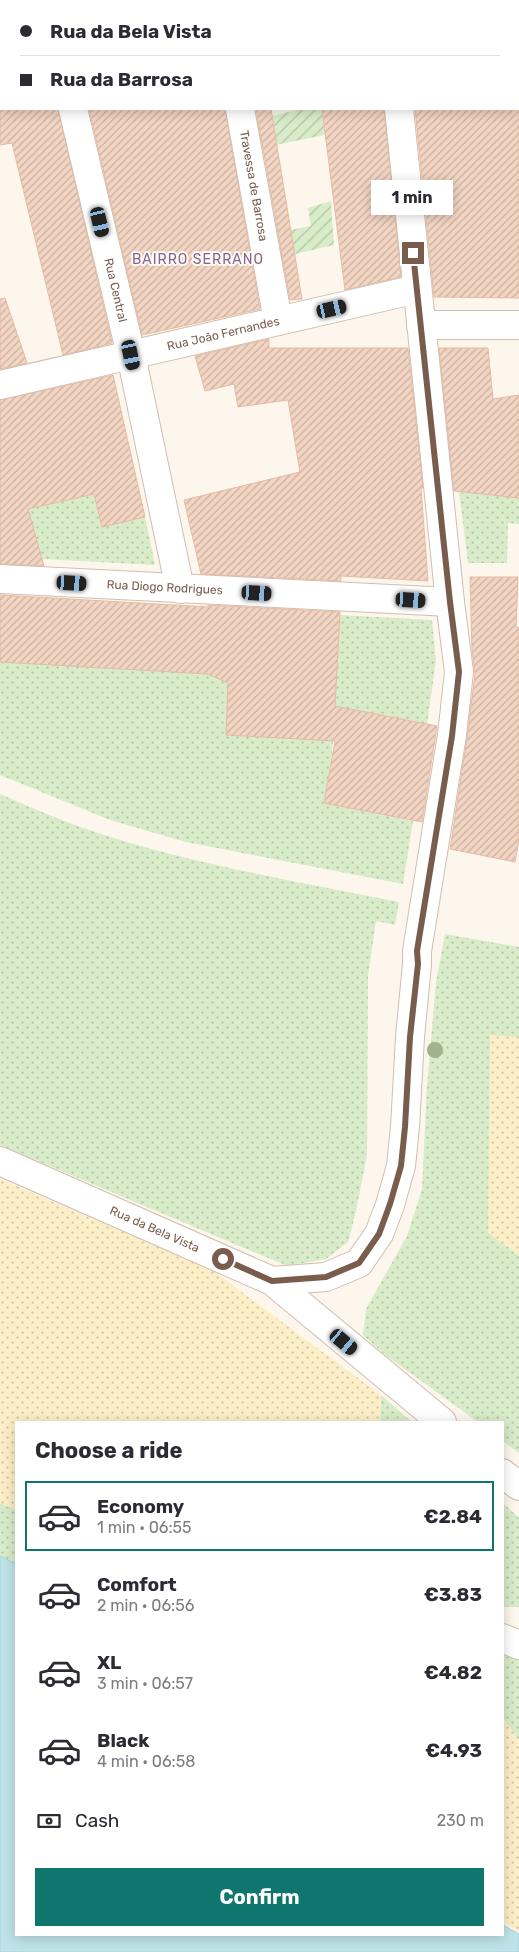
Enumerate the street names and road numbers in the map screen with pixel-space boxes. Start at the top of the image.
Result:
street label: Travessa de Barrosa [237,129,271,242]
street label: Rua Central [101,257,130,324]
street label: Rua João Fernandes [166,314,281,353]
street label: Rua Diogo Rodrigues [106,577,223,597]
street label: Rua da Bela Vista [108,1203,202,1255]

